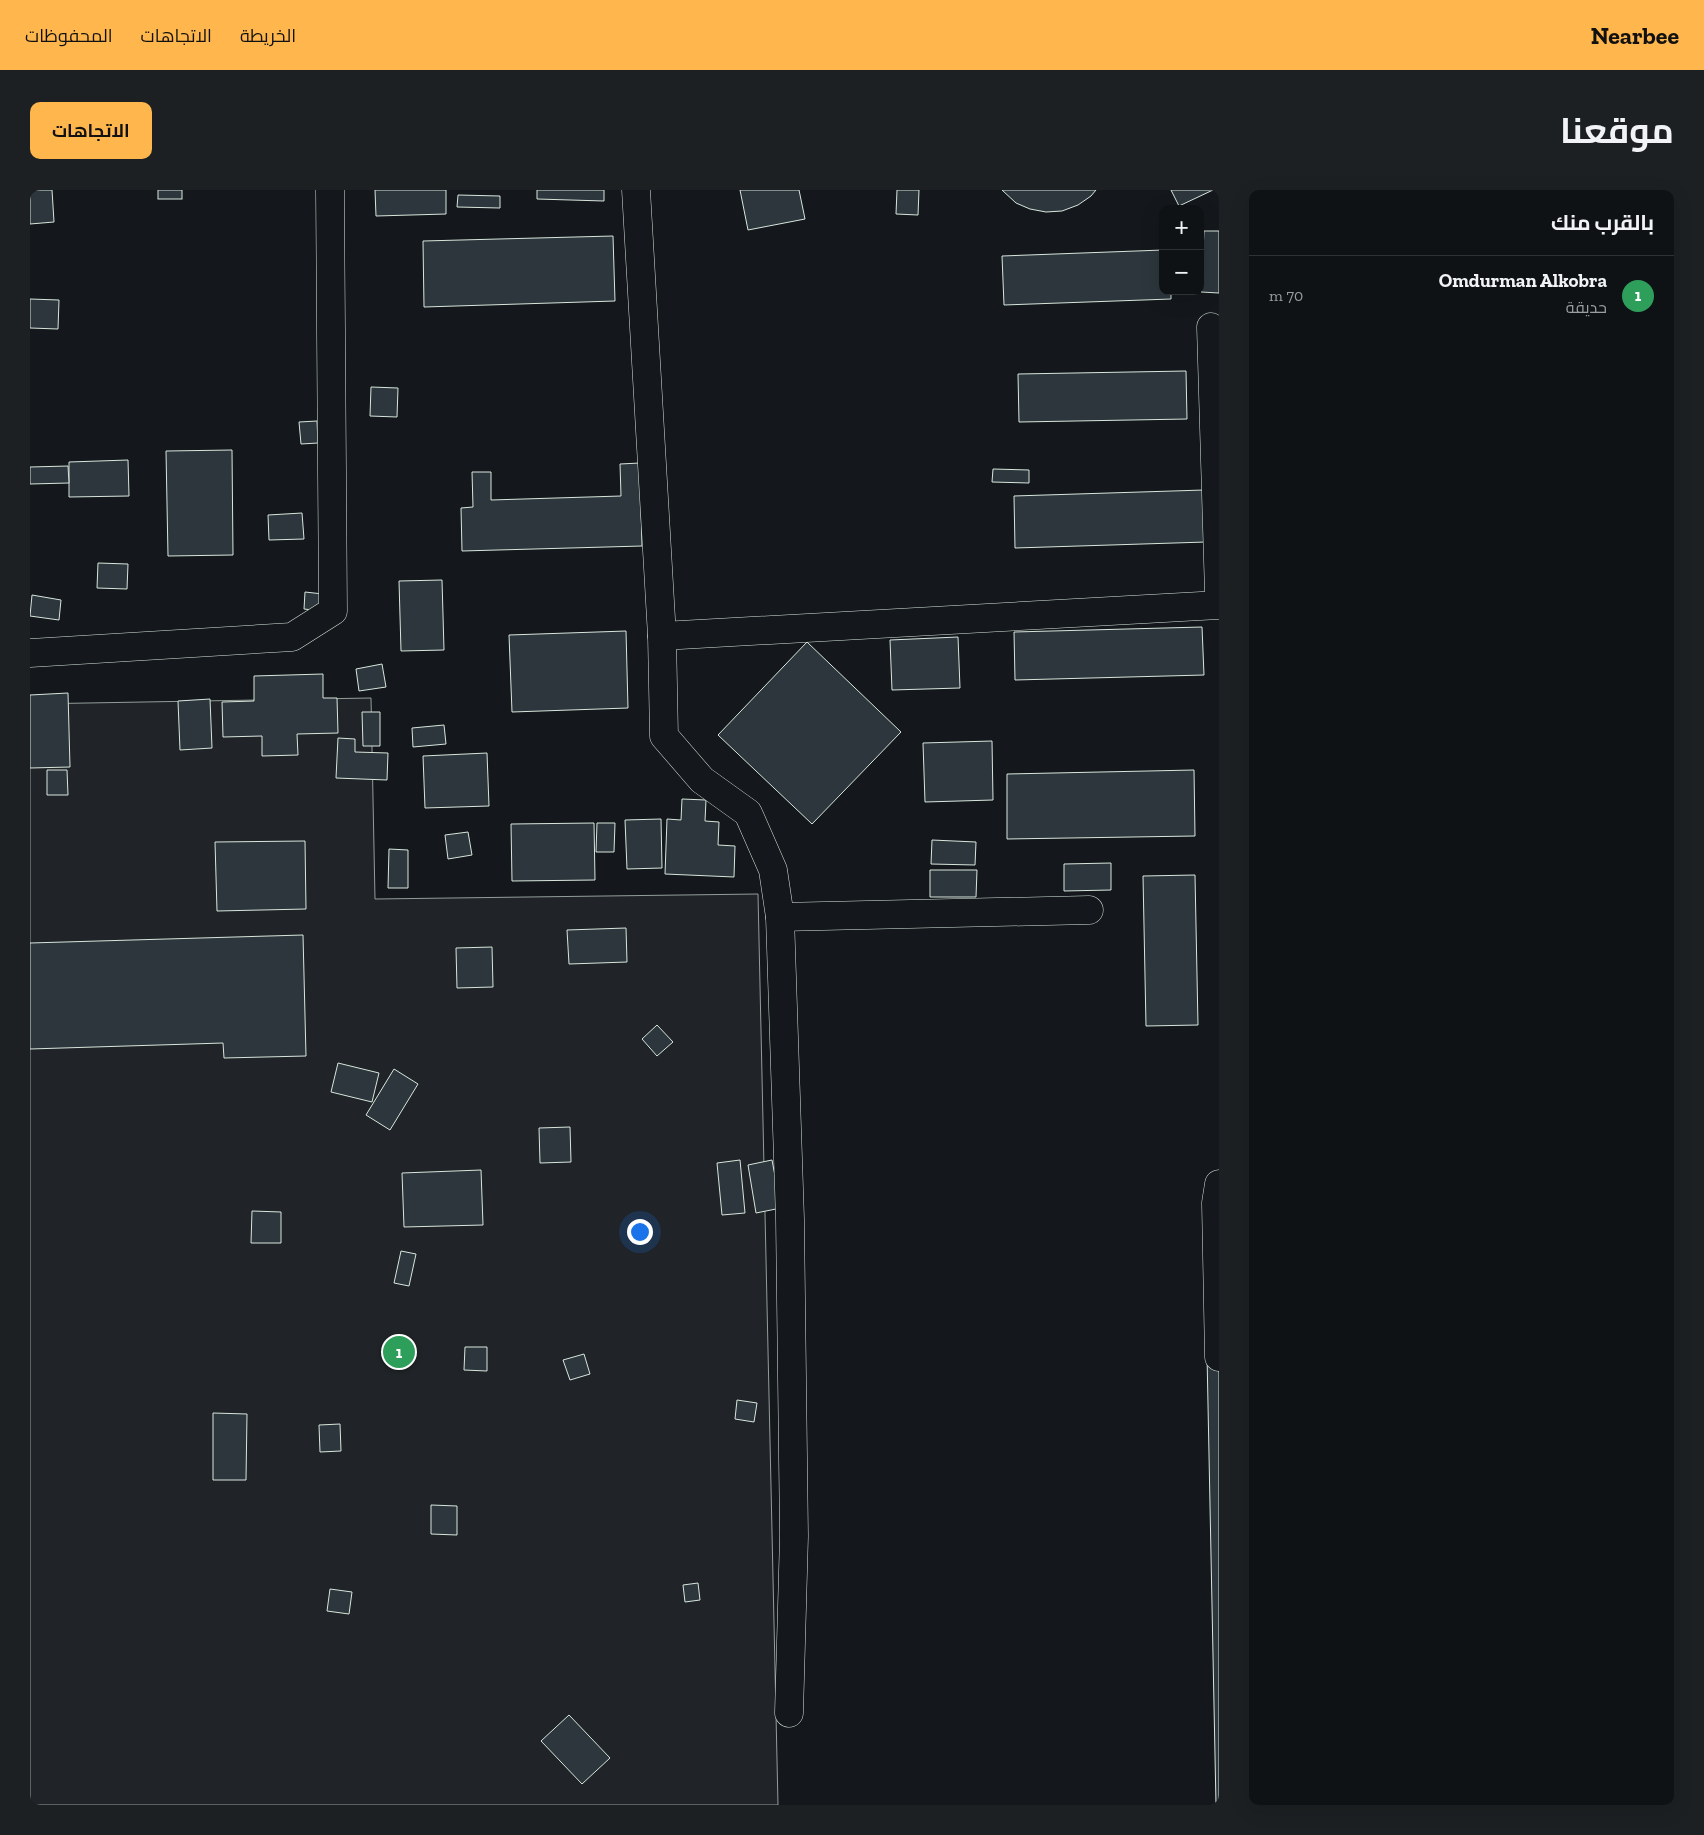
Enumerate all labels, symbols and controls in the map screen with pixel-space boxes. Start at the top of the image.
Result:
text: Nearbee [1591,21,1679,50]
text: المحفوظات [25,25,113,47]
text: الاتجاهات [141,25,212,47]
text: الخريطة [240,25,296,47]
button: الاتجاهات [30,102,152,159]
text: موقعنا [1560,110,1674,152]
map controls [1159,205,1204,295]
button: + [1159,205,1204,250]
text: بالقرب منك [1551,210,1654,235]
button: − [1159,250,1204,295]
text: Omdurman Alkobra [1439,269,1607,292]
text: 70 m [1269,286,1303,305]
text: 1 [1635,286,1641,305]
text: حديقة [1566,298,1607,317]
your location [627,1219,653,1245]
pin: 1 [383,1333,415,1371]

